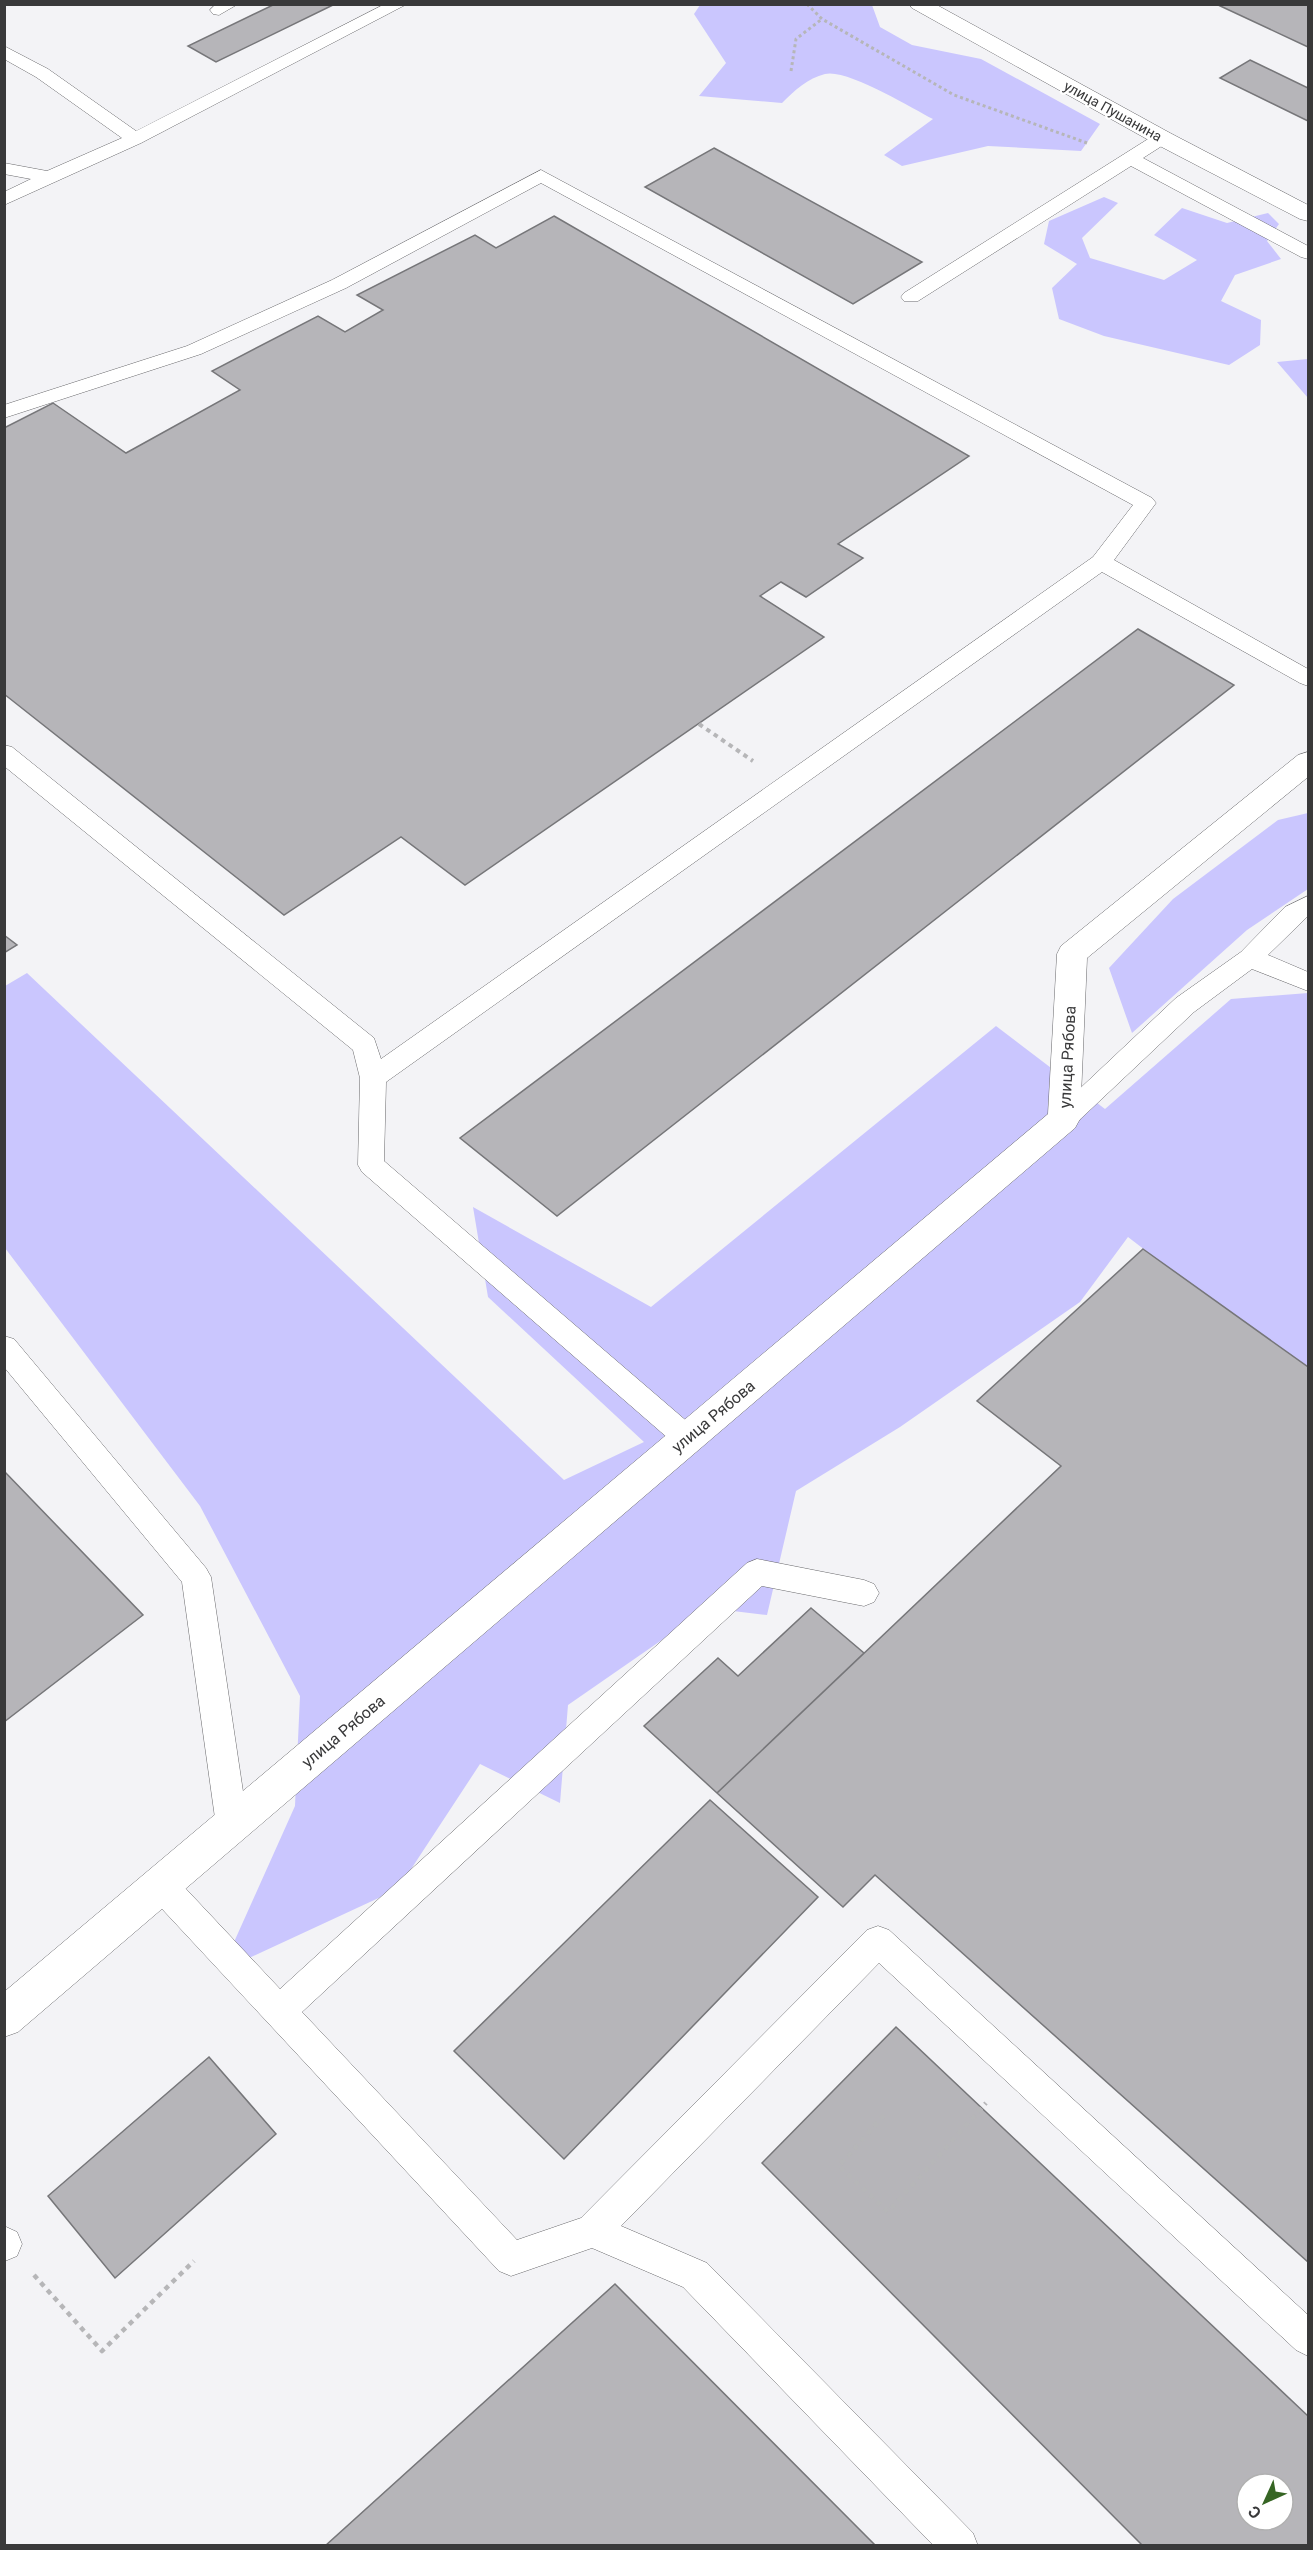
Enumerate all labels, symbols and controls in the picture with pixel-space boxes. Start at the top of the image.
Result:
street label: улица Пушанина [1061,78,1165,144]
street label: улица Рябова [1055,1005,1080,1109]
street label: улица Рябова [668,1376,759,1457]
street label: улица Рябова [298,1691,389,1772]
north arrow [1235,2472,1295,2532]
text: С [1244,2502,1265,2523]

